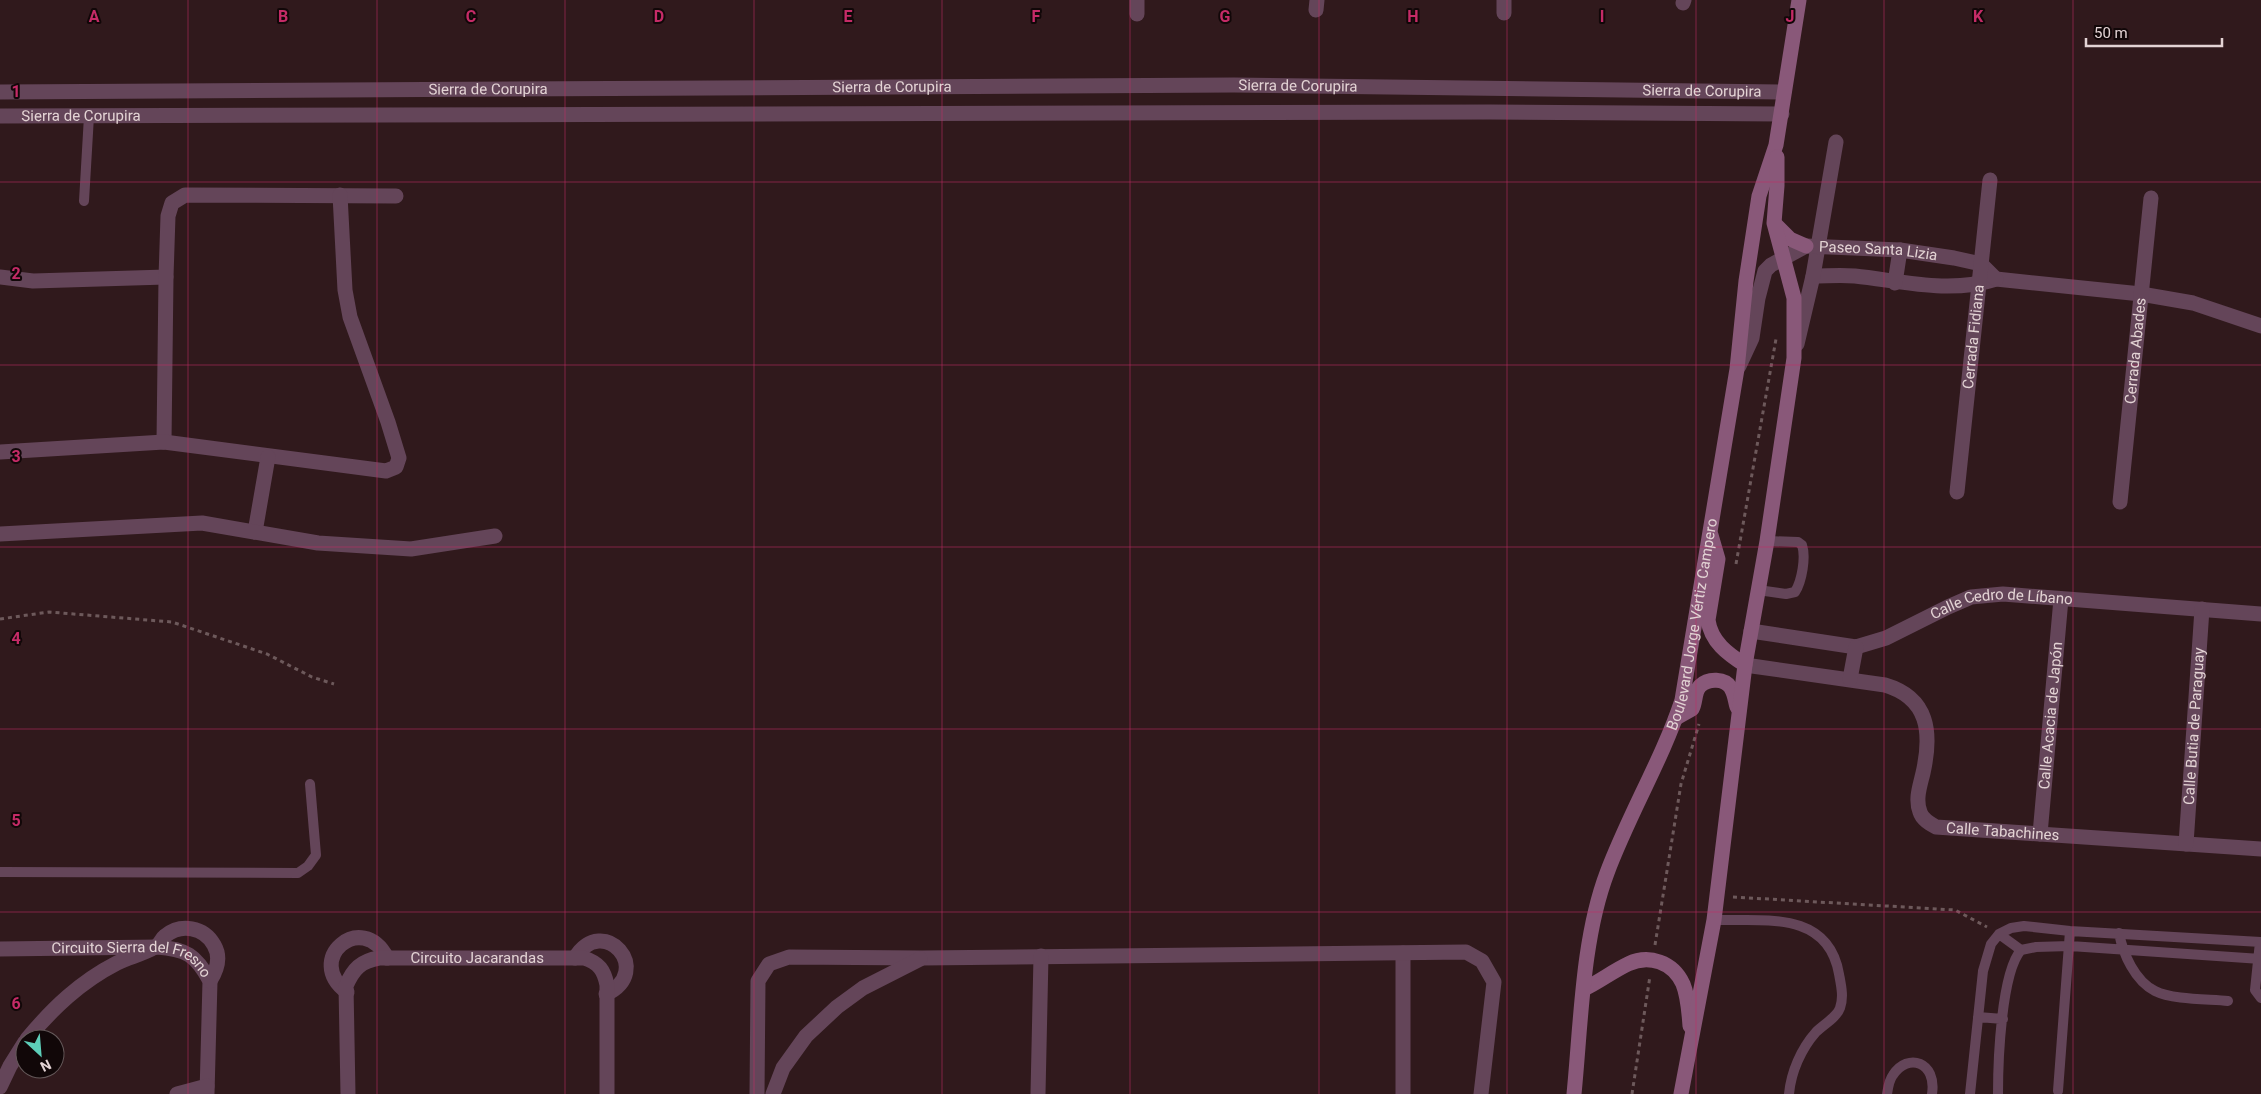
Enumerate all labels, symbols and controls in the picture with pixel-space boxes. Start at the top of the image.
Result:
text: A [89,7,100,26]
text: B [278,7,288,26]
text: C [466,7,476,26]
text: D [654,7,664,26]
text: E [844,7,853,26]
text: F [1032,7,1041,26]
text: G [1220,7,1231,26]
text: H [1407,7,1419,26]
text: I [1600,7,1604,26]
text: J [1786,7,1794,26]
text: K [1973,7,1984,26]
scale bar [2086,15,2222,47]
text: 50 m [2094,24,2128,42]
street label: Sierra de Corupira [1238,76,1358,96]
street label: Sierra de Corupira [832,78,952,96]
street label: Sierra de Corupira [428,80,548,99]
street label: Sierra de Corupira [1642,81,1762,101]
text: 1 [11,82,21,101]
street label: Sierra de Corupira [21,107,141,125]
street label: Paseo Santa Lizia [1819,238,1939,264]
text: 2 [11,264,21,283]
street label: Cerrada Fidiana [1959,284,1988,390]
street label: Cerrada Abades [2121,297,2150,405]
text: 3 [11,447,21,466]
street label: Boulevard Jorge Vértiz Campero [1663,517,1721,733]
street label: Calle Cedro de Líbano [1927,585,2073,623]
text: 4 [11,629,21,648]
street label: Calle Acacia de Japón [2035,641,2066,790]
street label: Calle Butia de Paraguay [2180,647,2208,806]
text: 5 [11,811,21,830]
street label: Calle Tabachines [1946,819,2060,844]
street label: Circuito Sierra del Fresno [51,938,215,981]
street label: Circuito Jacarandas [411,949,544,967]
text: 6 [11,994,21,1013]
north arrow [15,1029,65,1079]
text: N [38,1056,54,1075]

